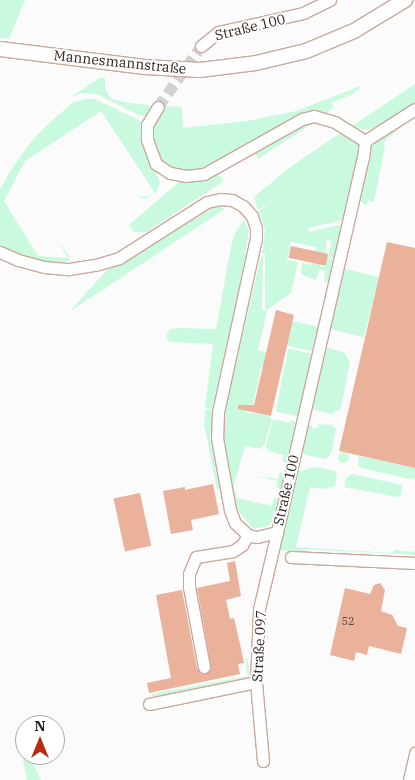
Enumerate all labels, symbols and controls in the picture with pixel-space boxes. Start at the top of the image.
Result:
street label: Straße 100 [213,10,287,44]
street label: Mannesmannstraße [53,47,187,77]
street label: Straße 100 [270,453,302,527]
street label: Straße 097 [249,610,269,682]
house number: 52 [341,614,355,628]
north arrow [15,715,65,765]
text: N [34,717,46,735]

